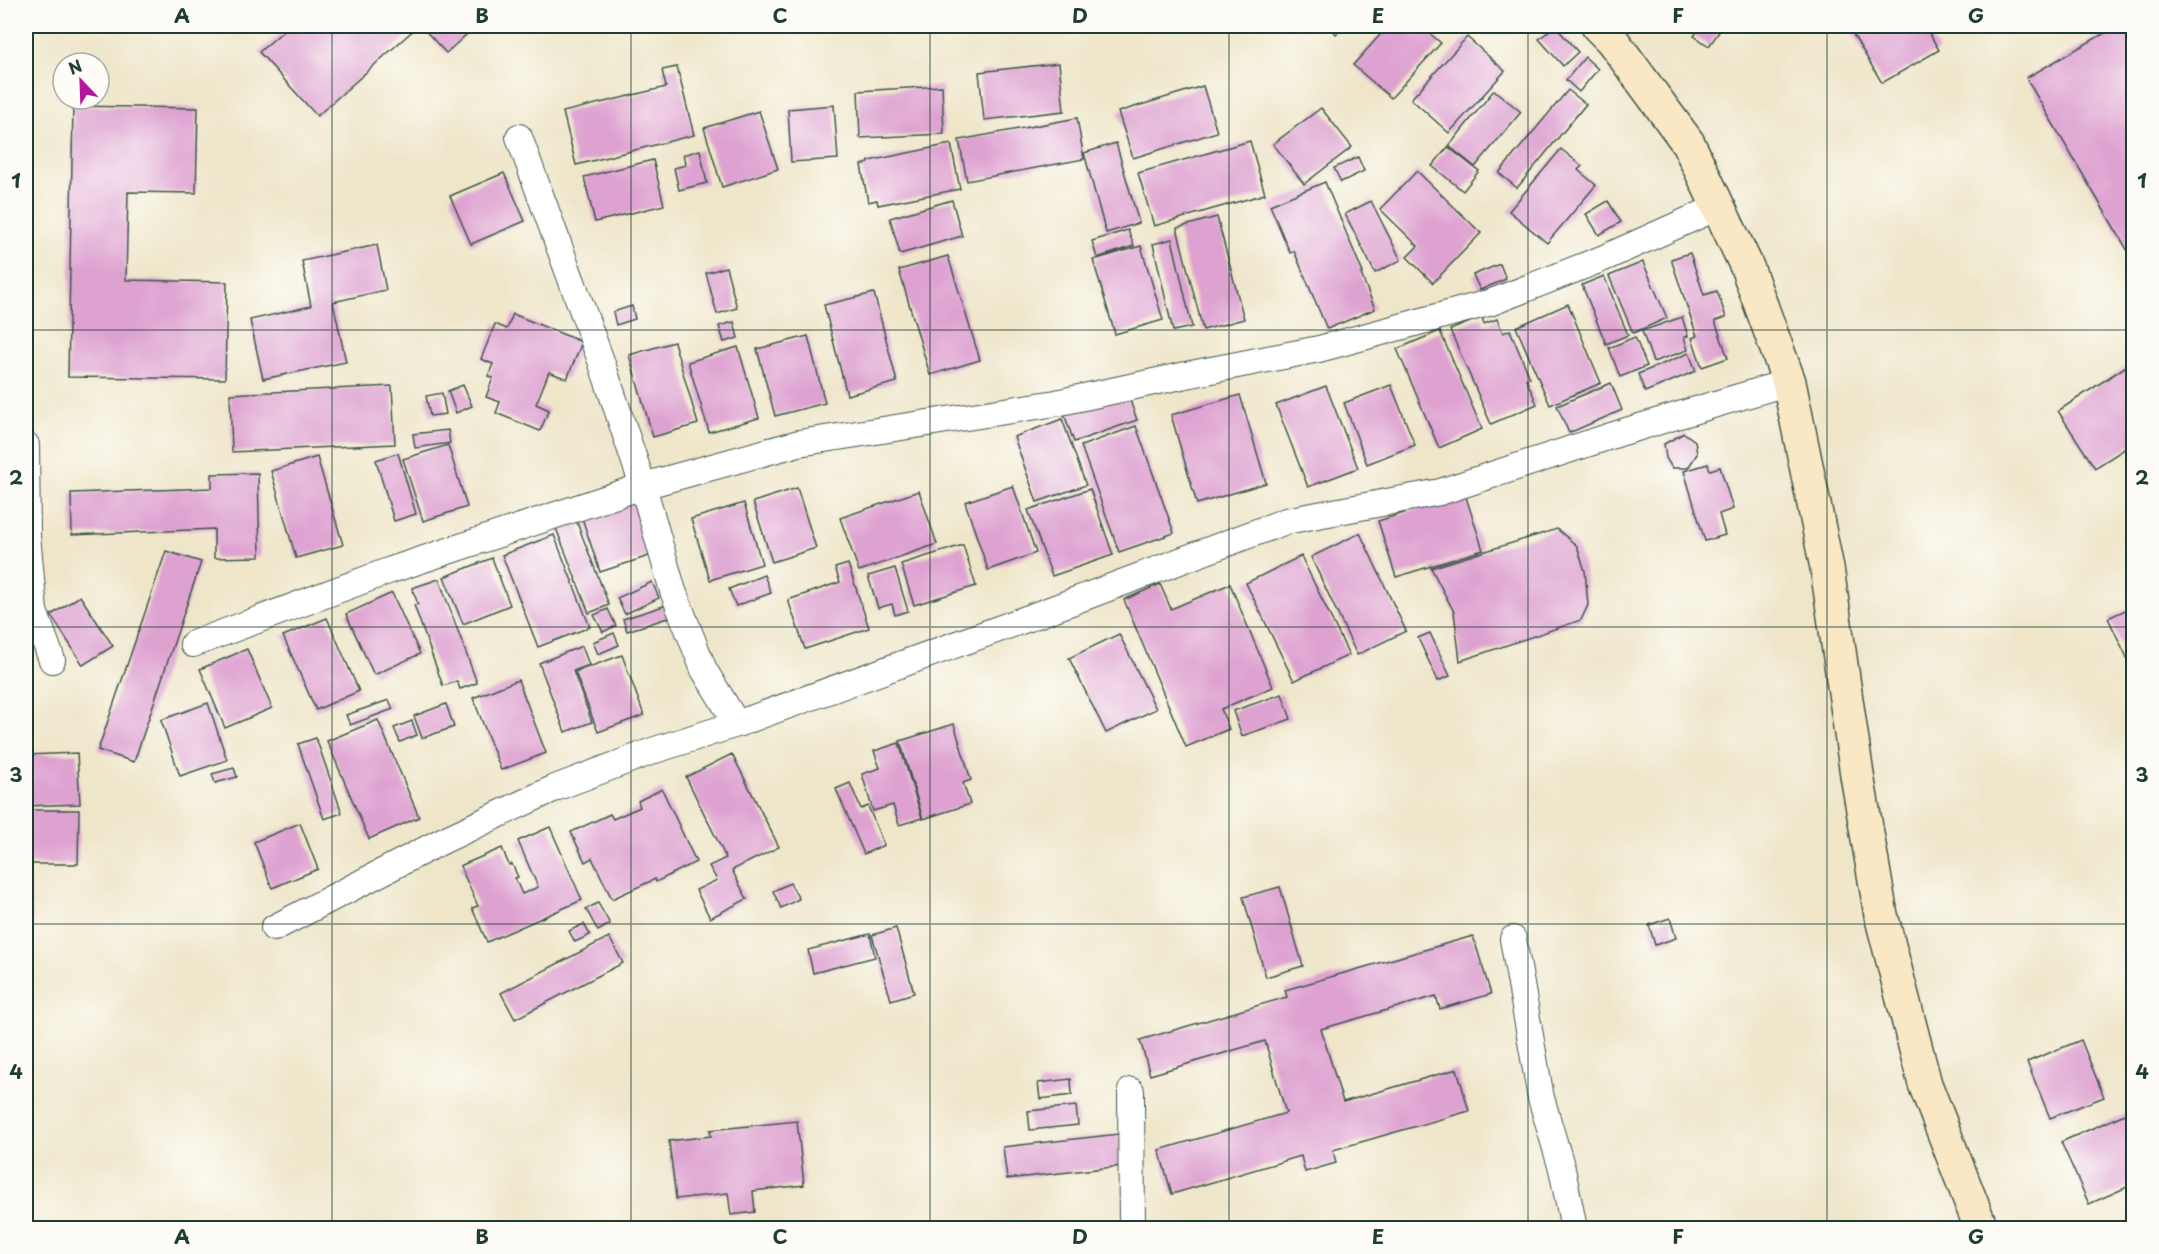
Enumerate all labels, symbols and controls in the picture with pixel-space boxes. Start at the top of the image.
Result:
text: A [174,0,190,30]
text: B [475,0,489,30]
text: C [772,0,788,30]
text: D [1072,0,1088,30]
text: E [1372,0,1384,30]
text: F [1672,0,1684,30]
text: G [1968,0,1984,30]
north arrow [51,51,111,111]
text: N [64,53,85,80]
text: 1 [11,165,21,195]
text: 1 [2137,165,2147,195]
text: 2 [9,462,23,492]
text: 2 [2135,462,2149,492]
text: 3 [9,759,23,789]
text: 3 [2135,759,2149,789]
text: 4 [9,1056,23,1086]
text: 4 [2135,1056,2149,1086]
text: A [174,1221,190,1251]
text: B [475,1221,489,1251]
text: C [772,1221,788,1251]
text: D [1072,1221,1088,1251]
text: E [1372,1221,1384,1251]
text: F [1672,1221,1684,1251]
text: G [1968,1221,1984,1251]

